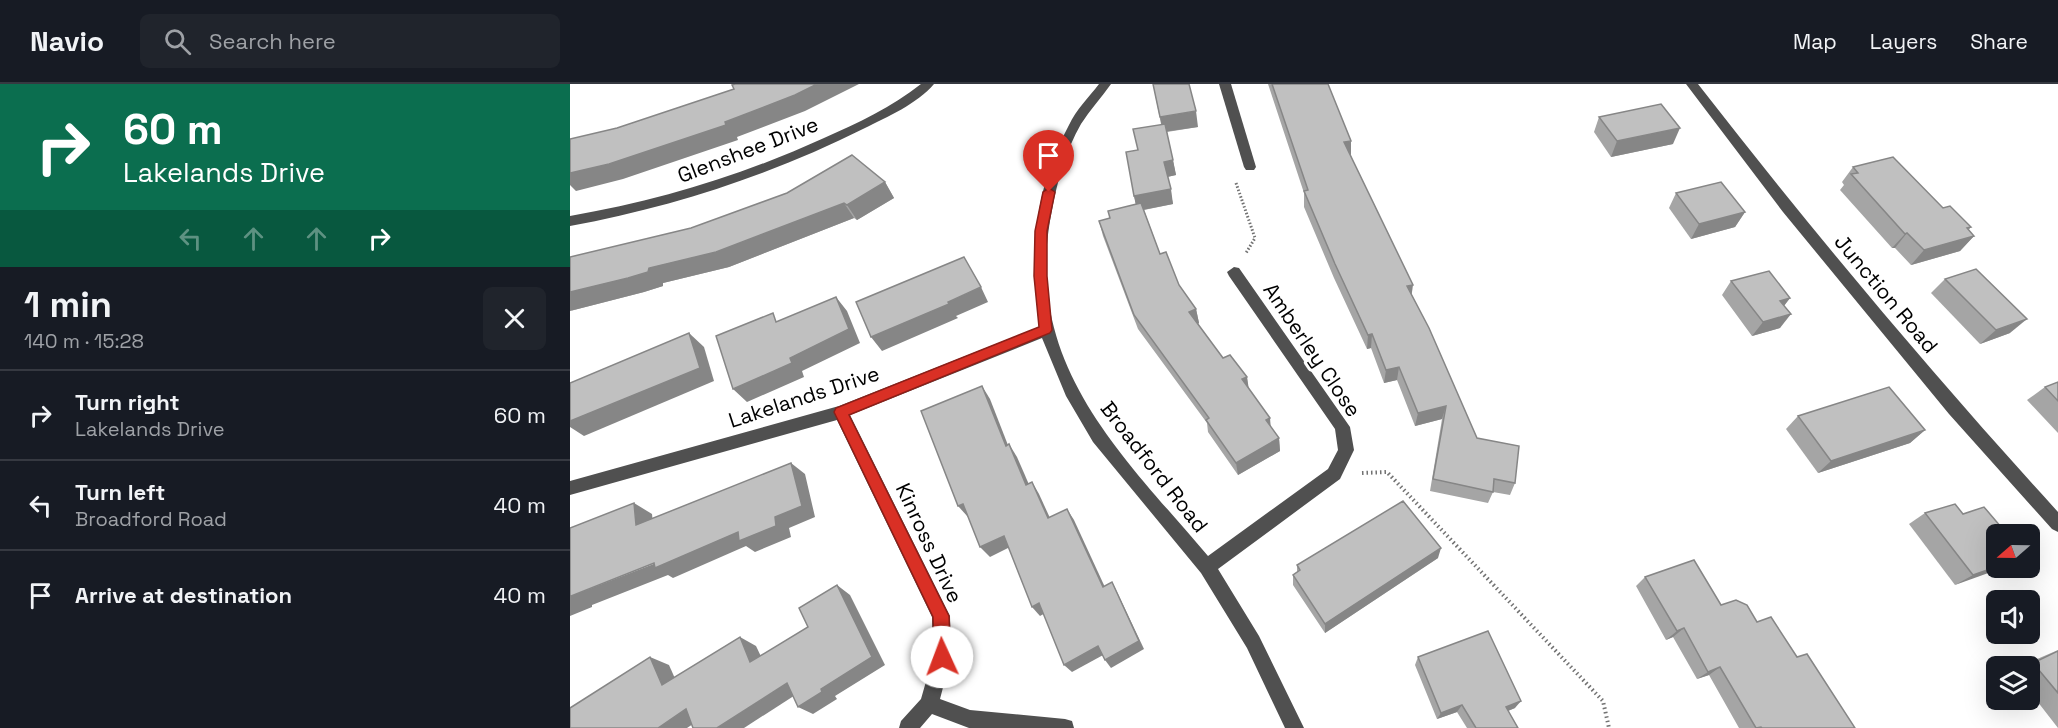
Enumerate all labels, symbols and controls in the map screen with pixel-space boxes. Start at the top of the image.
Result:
search box [140,14,560,68]
text: Navio [30,23,104,59]
icon: search [161,25,194,58]
text: Search here [209,27,336,55]
text: Map [1793,28,1837,55]
text: Layers [1870,28,1937,55]
text: Share [1970,28,2028,55]
text: 60 m [123,103,223,156]
icon: right [24,108,102,186]
street label: Glenshee Drive [674,110,822,189]
pin [1023,130,1074,192]
icon: arrive [1032,139,1065,172]
text: Lakelands Drive [123,155,325,190]
icon: left [174,222,207,255]
icon: ahead [237,222,270,255]
icon: ahead [300,222,333,255]
icon: right [363,222,396,255]
street label: Junction Road [1829,229,1944,359]
street label: Amberley Close [1258,277,1367,422]
text: 1 min [24,282,112,328]
button: close [483,287,546,350]
text: 140 m · 15:28 [24,328,144,354]
street label: Lakelands Drive [725,359,883,434]
text: Turn right [75,388,180,416]
street label: Broadford Road [1095,396,1214,538]
icon: right [24,399,57,432]
text: 60 m [494,401,546,429]
text: Lakelands Drive [75,416,225,442]
text: Turn left [75,478,165,506]
street label: Kinross Drive [890,479,969,607]
icon: left [24,489,57,522]
text: 40 m [494,491,546,519]
text: Broadford Road [75,506,227,532]
north arrow [1986,524,2040,578]
map controls [1986,524,2040,710]
icon: arrive [24,579,57,612]
text: Arrive at destination [75,581,292,609]
text: 40 m [494,581,546,609]
button: sound [1986,590,2040,644]
position arrow [910,625,974,689]
button: layers [1986,656,2040,710]

